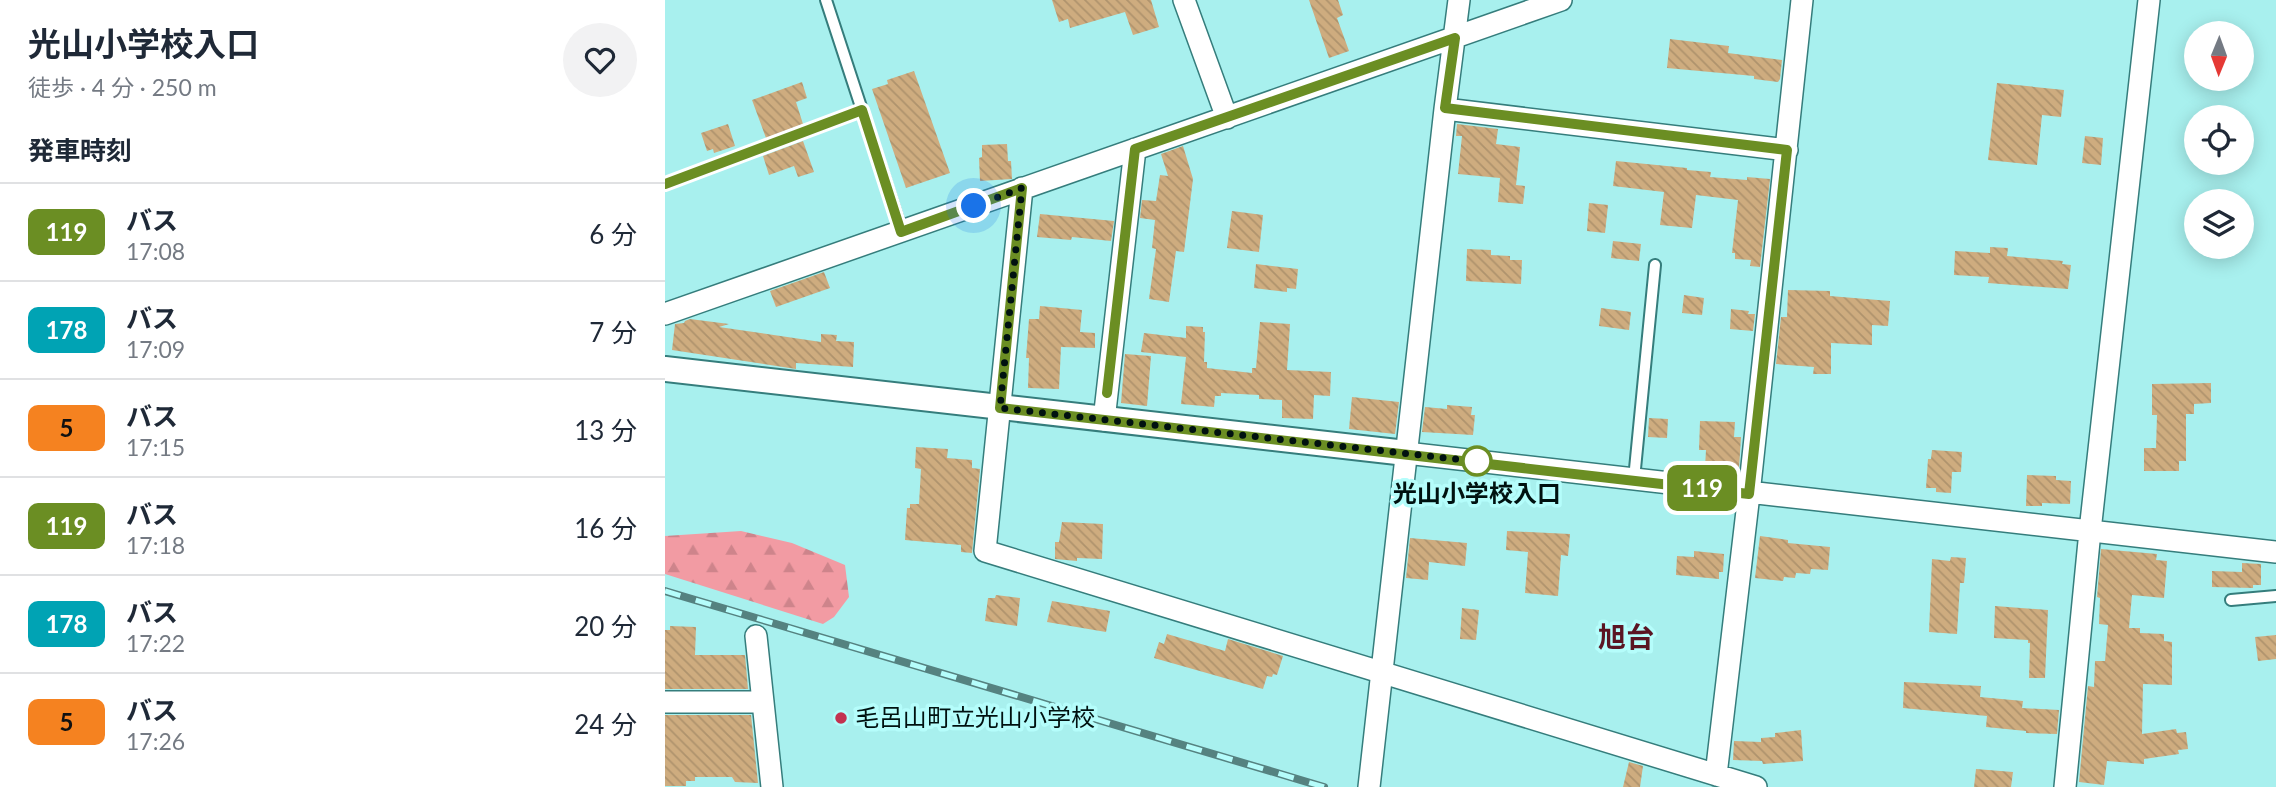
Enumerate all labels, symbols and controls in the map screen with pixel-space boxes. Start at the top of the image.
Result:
north arrow [2184,21,2254,91]
map controls [2184,21,2254,259]
text: 光山小学校入口 [28,23,259,63]
button: heart [563,23,637,97]
text: 徒歩 · 4 分 · 250 m [28,73,217,101]
button: locate [2184,105,2254,175]
text: 発車時刻 [28,134,132,166]
your location [956,188,991,223]
button: layers [2184,189,2254,259]
text: バス [126,204,178,236]
text: 119 [46,217,87,246]
text: 6 分 [589,218,637,250]
text: 17:08 [126,237,185,265]
text: バス [126,302,178,334]
text: 178 [46,315,87,344]
text: 7 分 [589,316,637,348]
text: 17:09 [126,335,185,363]
text: バス [126,400,178,432]
text: 5 [60,413,73,442]
text: 13 分 [574,414,637,446]
text: 17:15 [126,433,185,461]
marker: 光山小学校入口 [1462,446,1492,476]
line badge: 119 [1662,465,1742,511]
text: 119 [1681,473,1723,502]
place label: 光山小学校入口 [1393,478,1561,507]
text: バス [126,498,178,530]
text: 119 [46,511,87,540]
text: 16 分 [574,512,637,544]
text: 17:18 [126,531,185,559]
text: バス [126,596,178,628]
text: 178 [46,609,87,638]
text: 20 分 [574,610,637,642]
district label: 旭台 [1598,619,1654,653]
text: 17:22 [126,629,185,657]
text: バス [126,694,178,726]
place label: 毛呂山町立光山小学校 [855,702,1095,731]
text: 5 [60,707,73,736]
text: 24 分 [574,708,637,740]
marker: 毛呂山町立光山小学校 [833,710,849,726]
text: 17:26 [126,727,185,755]

